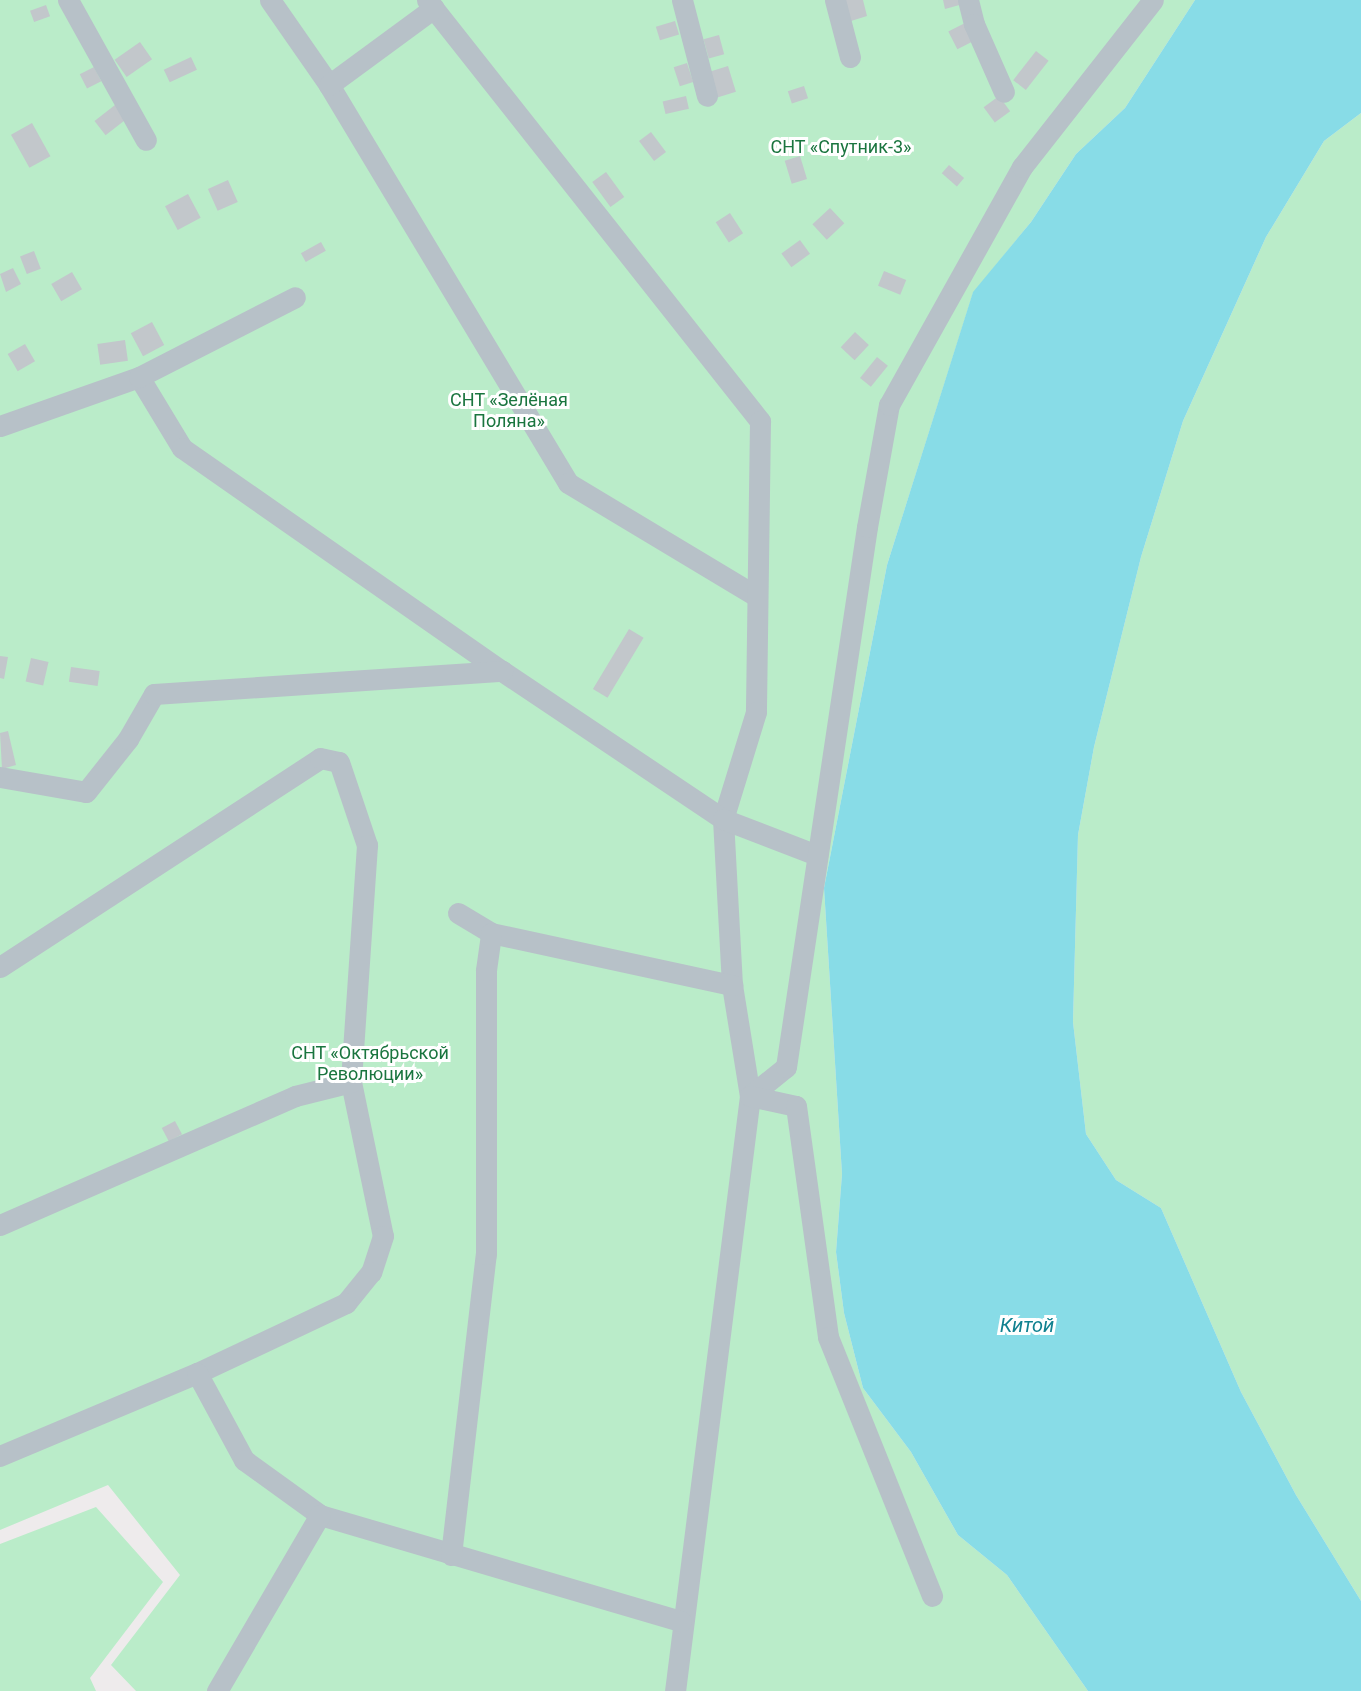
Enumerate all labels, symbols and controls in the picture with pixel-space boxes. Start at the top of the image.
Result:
park label: СНТ «Спутник-3» [770,136,912,158]
park label: СНТ «Зелёная Поляна» [450,390,568,432]
park label: СНТ «Октябрьской Революции» [291,1043,449,1086]
water label: Китой [1000,1313,1054,1337]

